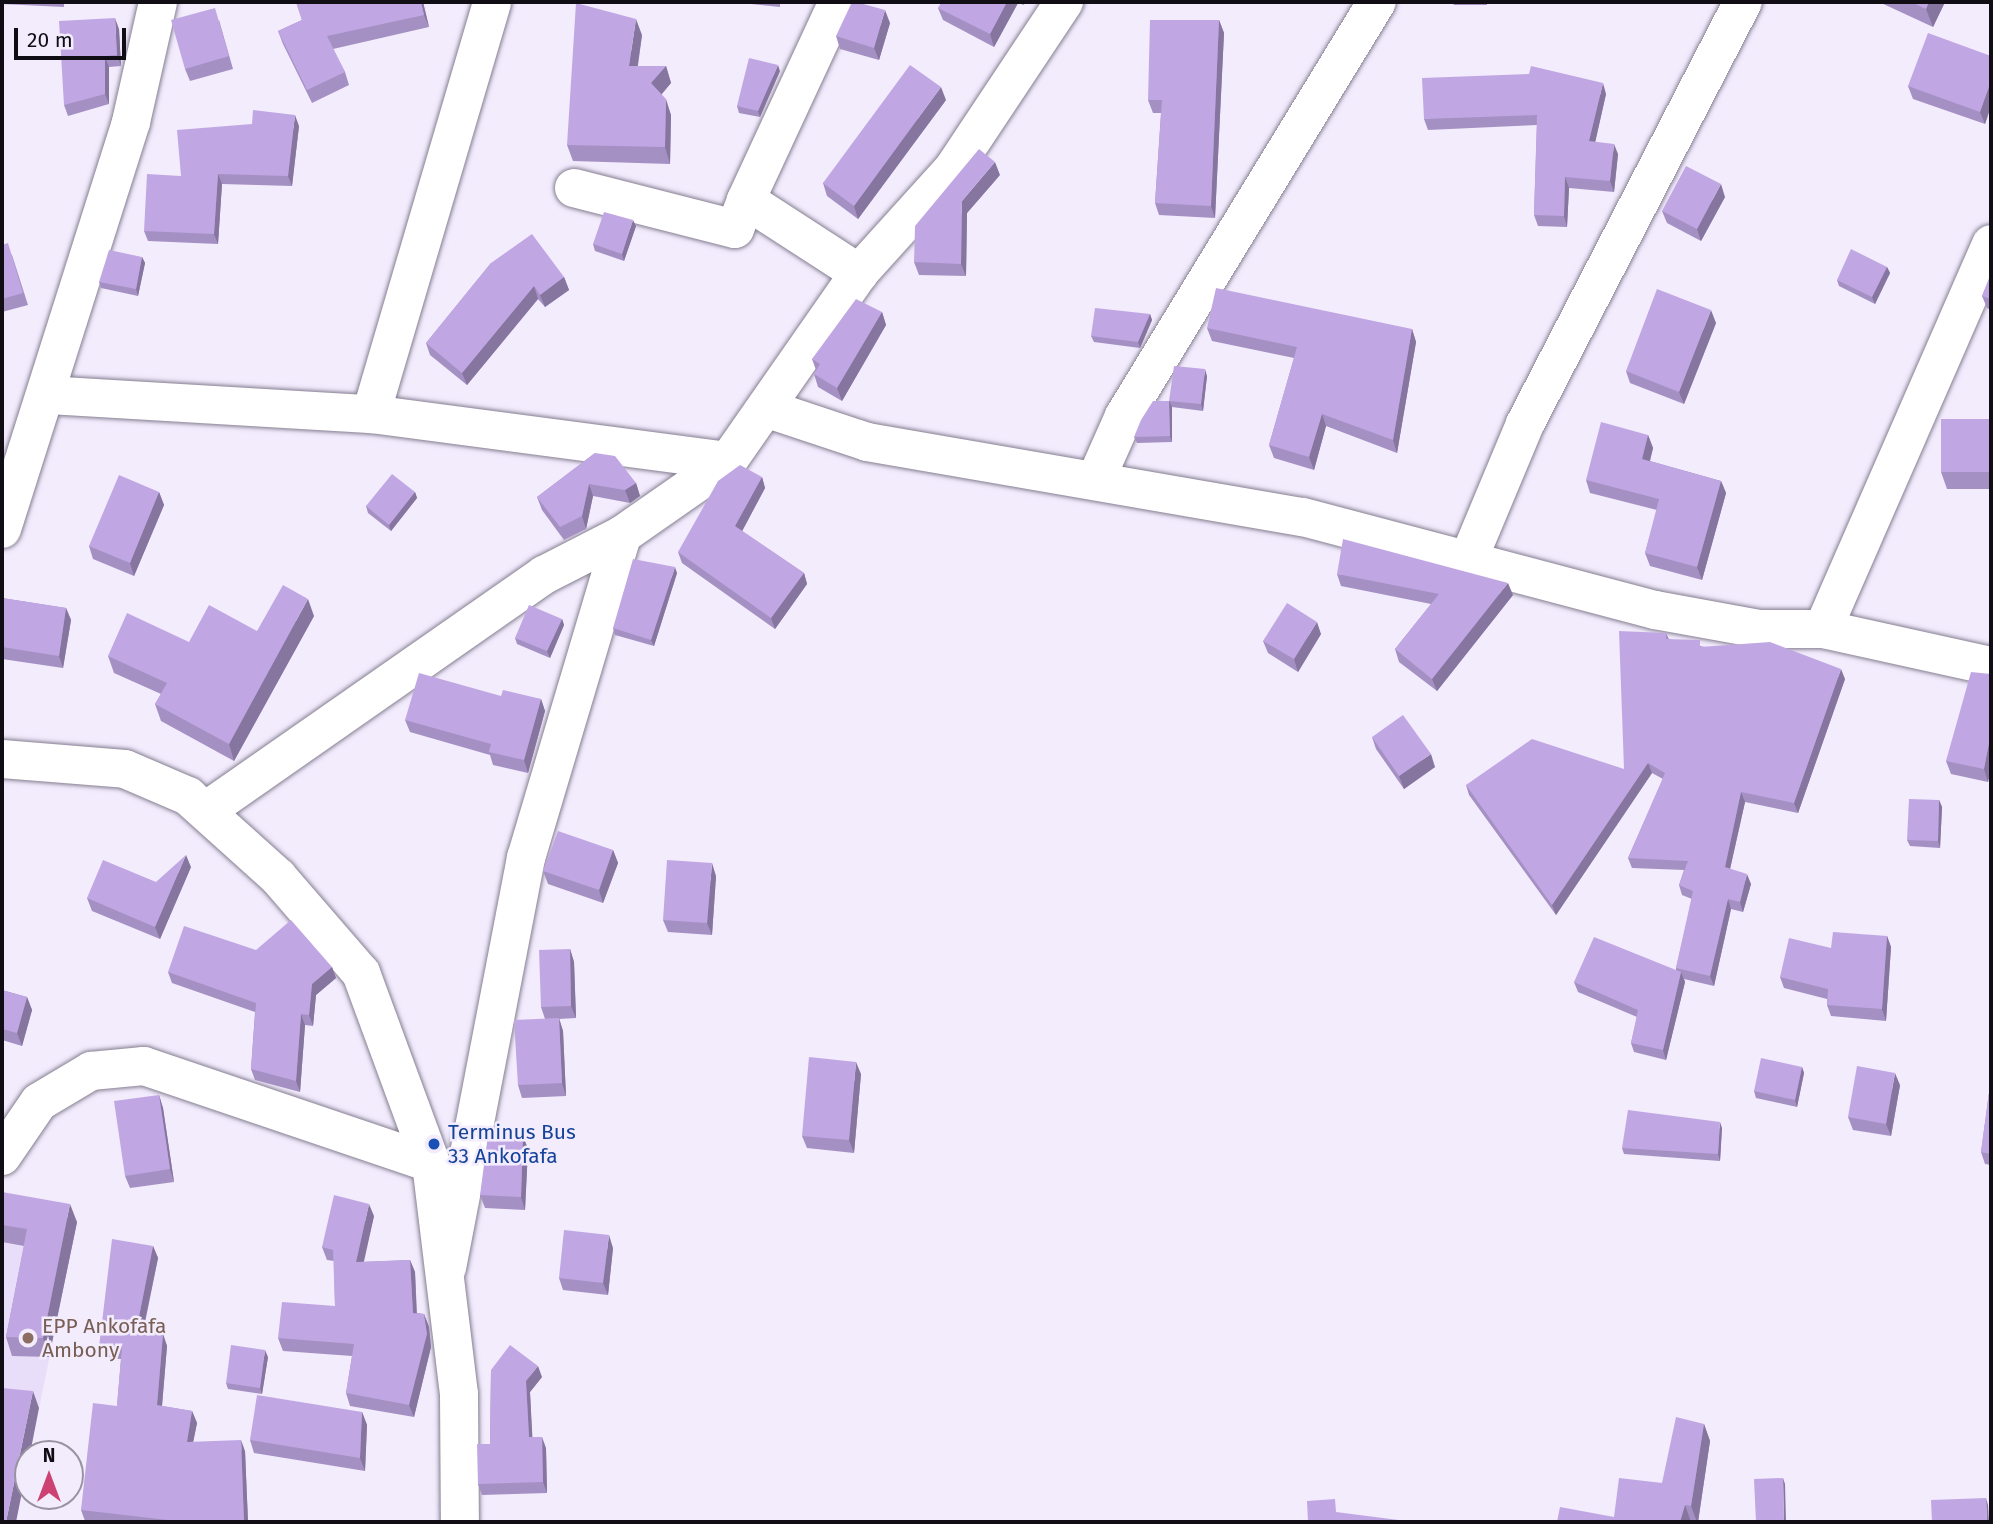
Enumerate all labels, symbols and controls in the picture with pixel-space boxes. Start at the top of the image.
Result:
scale bar [18,14,130,58]
text: 20 m [27,27,73,53]
place label: Terminus Bus 33 Ankofafa [448,1119,576,1169]
marker: Terminus Bus 33 Ankofafa [426,1136,442,1152]
place label: EPP Ankofafa Ambony [42,1313,166,1363]
marker: EPP Ankofafa Ambony [20,1330,36,1346]
north arrow [14,1440,84,1510]
text: N [43,1444,55,1467]

